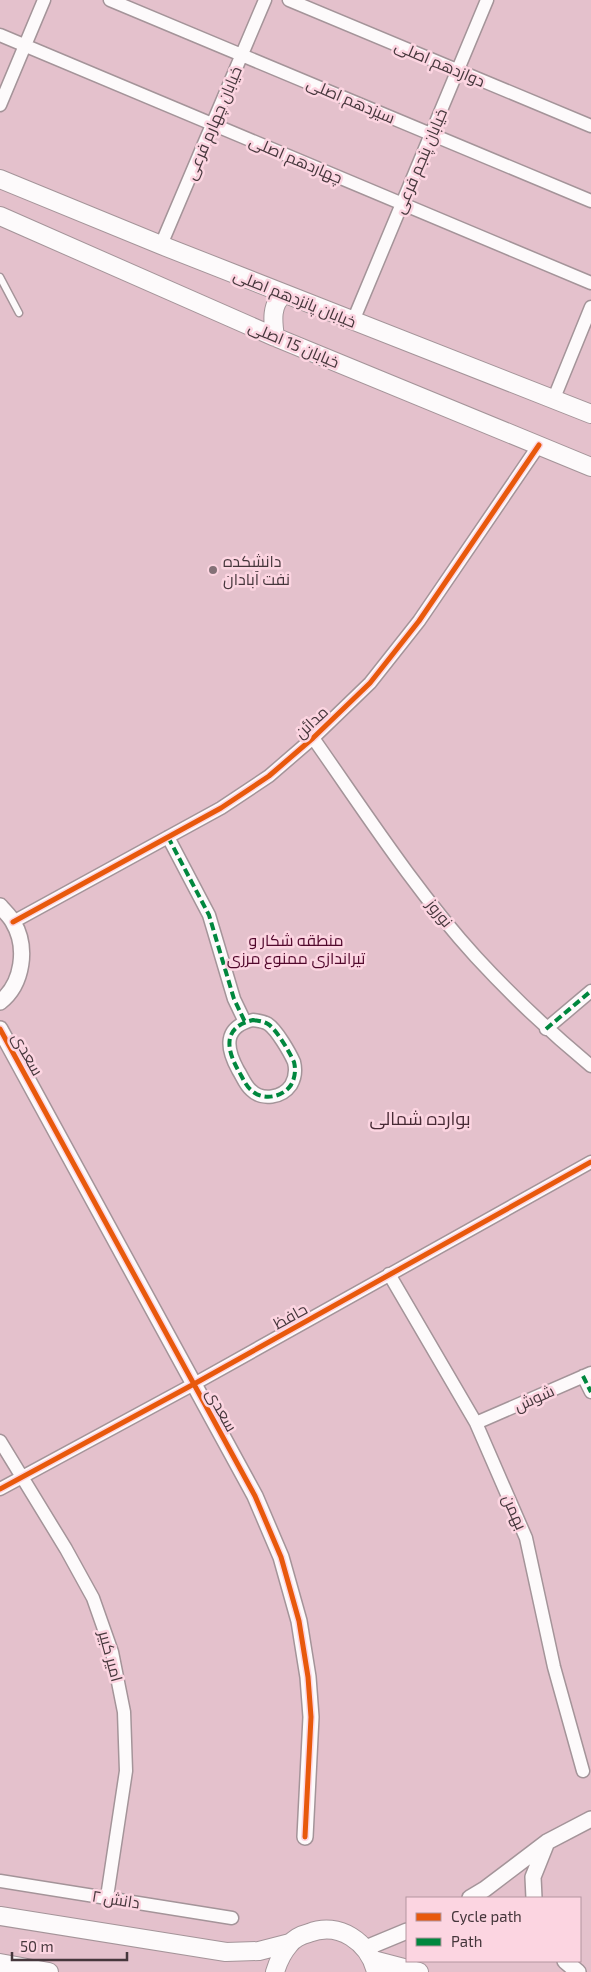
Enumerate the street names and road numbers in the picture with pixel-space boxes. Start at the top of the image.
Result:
street label: دوازدهم اصلی [391,35,488,93]
street label: خیابان چهارم فرعی [180,63,248,184]
street label: سیزدهم اصلی [303,72,398,129]
street label: خیابان پنجم فرعی [389,105,453,217]
street label: چهاردهم اصلی [246,130,346,189]
street label: خیابان پانزدهم اصلی [230,264,359,334]
street label: خیابان 15 اصلی [245,316,342,373]
street label: مدائن [290,702,333,743]
street label: نوروز [422,894,457,931]
street label: سعدی [7,1029,48,1080]
street label: حافظ [269,1299,310,1333]
street label: شوش [511,1380,558,1417]
street label: سعدی [201,1385,242,1436]
street label: بهمن [497,1491,532,1533]
street label: امیر کبیر [94,1627,127,1684]
street label: دانش ۲ [90,1885,141,1914]

